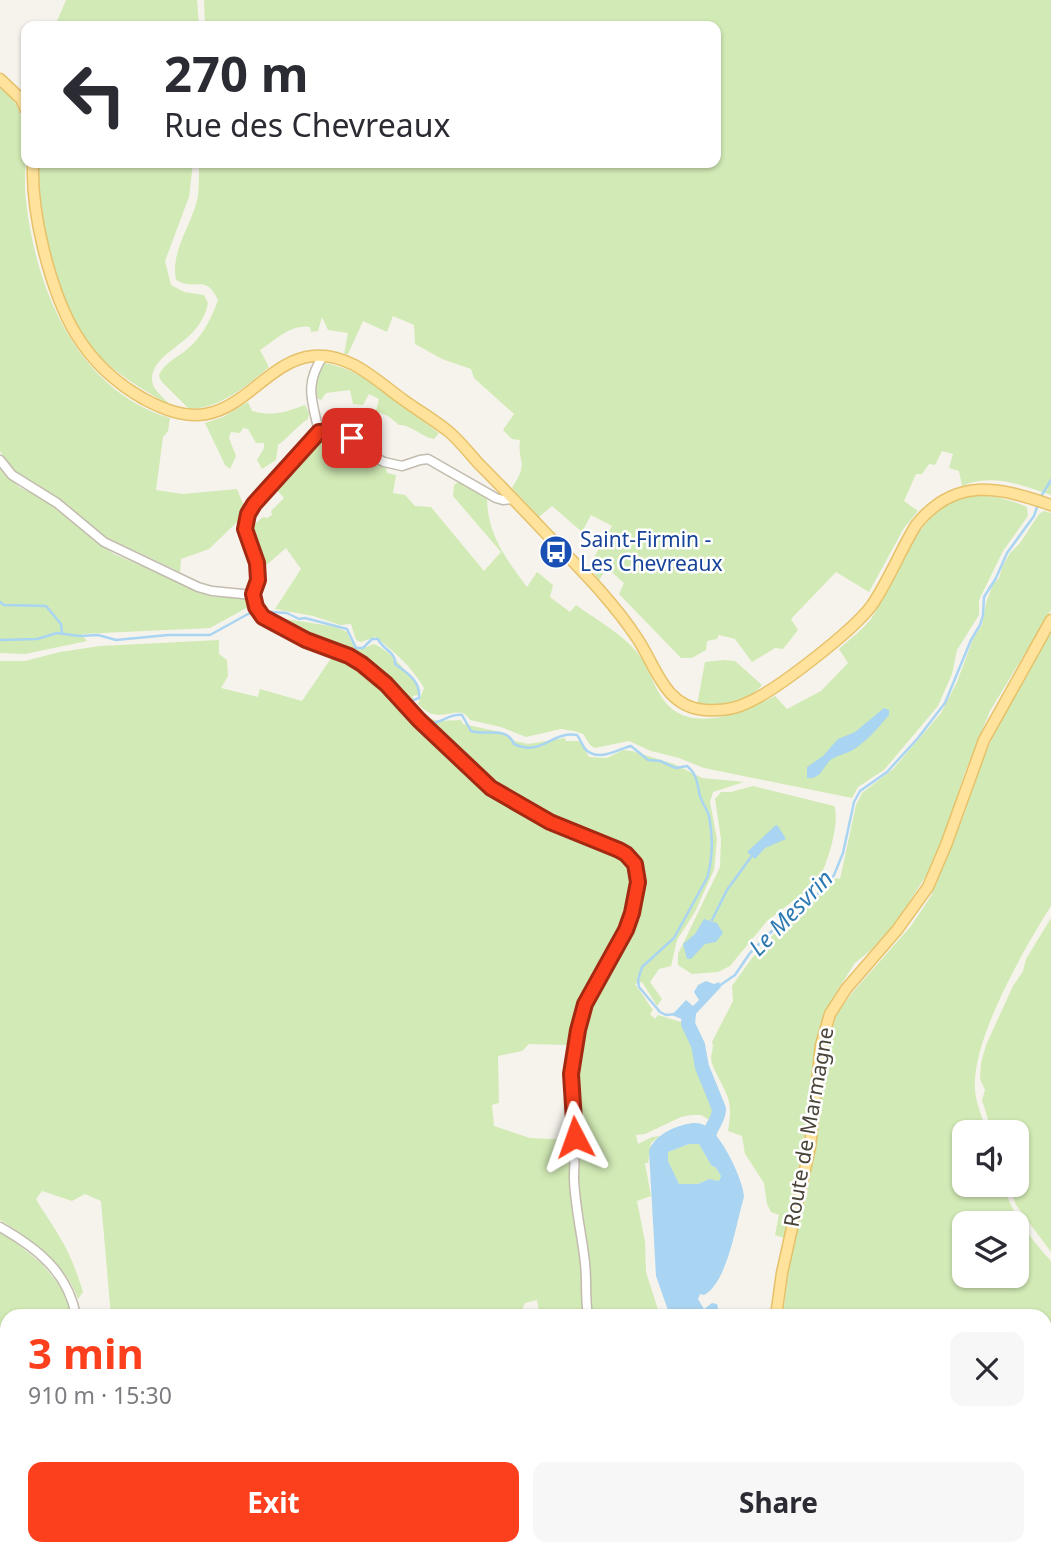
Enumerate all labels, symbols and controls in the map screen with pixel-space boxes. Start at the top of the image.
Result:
text: 270 m [164,40,309,106]
icon: left [49,49,140,140]
text: Rue des Chevreaux [164,103,450,146]
pin [322,408,382,468]
icon: arrive [333,419,371,457]
place label: Saint-Firmin - Les Chevreaux [580,525,723,577]
bus stop icon: Saint-Firmin - Les Chevreaux [537,533,575,571]
water label: Le Mesvrin [741,862,839,962]
street label: Route de Marmagne [777,1025,839,1229]
position arrow [538,1100,612,1174]
map controls [952,1120,1029,1288]
button: sound [952,1120,1029,1197]
button: layers [952,1211,1029,1288]
text: 3 min [28,1324,144,1381]
button: close [950,1332,1024,1406]
text: 910 m · 15:30 [28,1379,172,1411]
button: Exit [28,1462,519,1542]
button: Share [533,1462,1024,1542]

